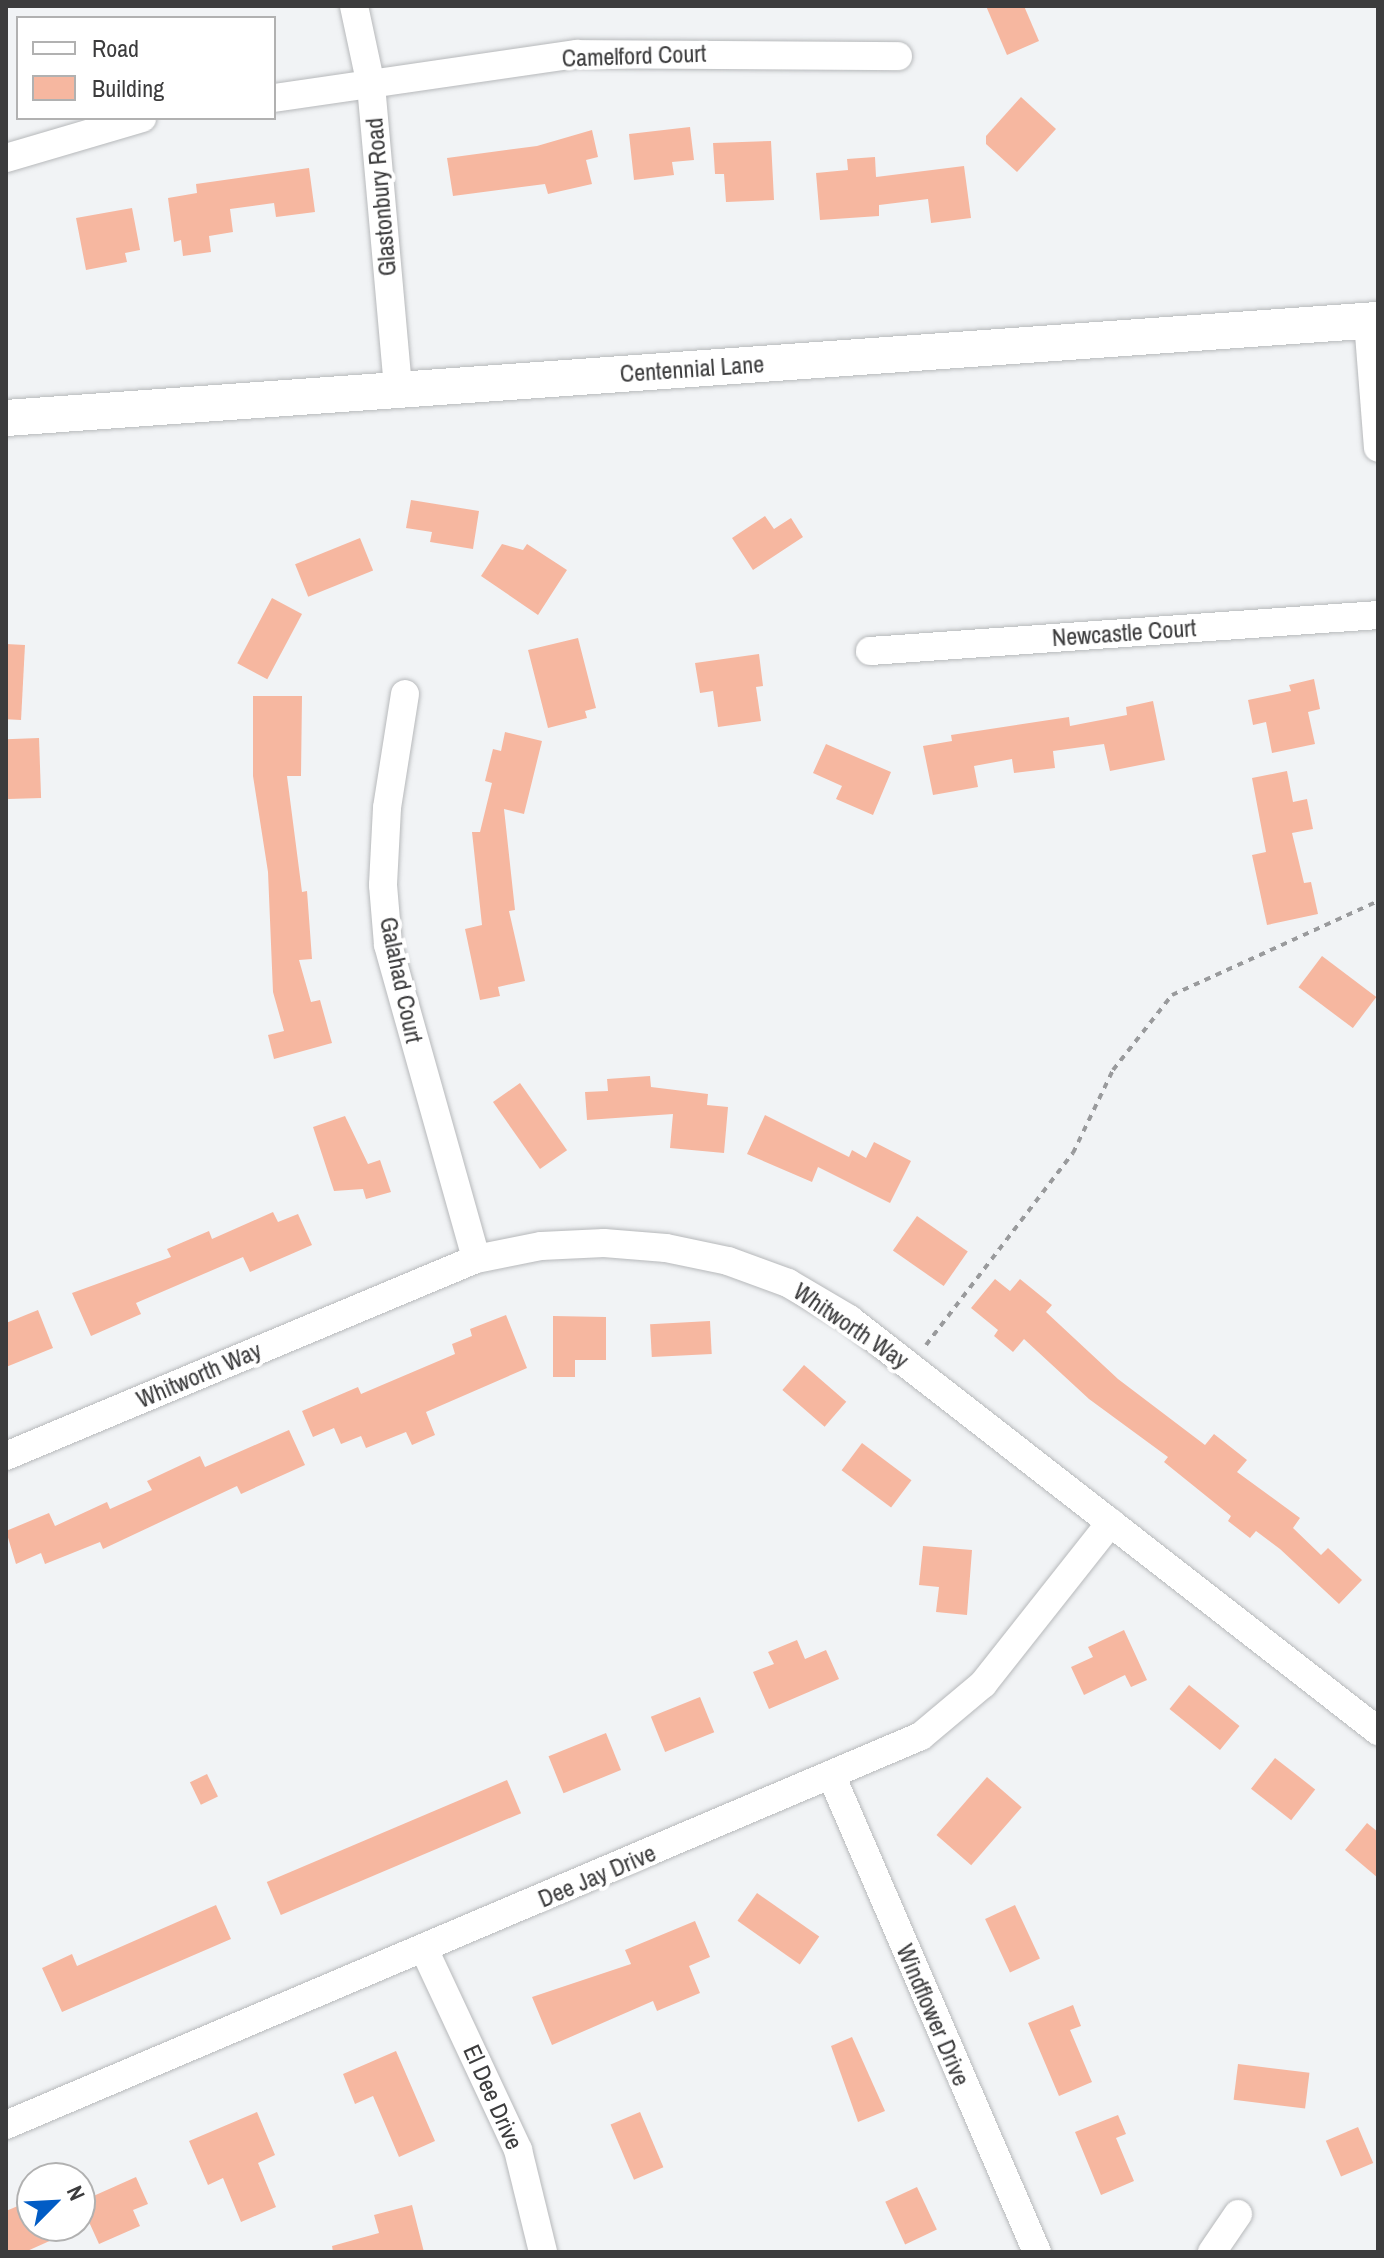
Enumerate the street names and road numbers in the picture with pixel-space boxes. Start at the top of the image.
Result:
street label: Camelford Court [561,39,707,73]
street label: Glastonbury Road [360,117,402,277]
street label: Centennial Lane [619,350,765,388]
street label: Newcastle Court [1051,614,1197,652]
street label: Galahad Court [374,914,428,1046]
street label: Whitworth Way [788,1277,914,1375]
street label: Whitworth Way [132,1336,266,1414]
street label: Dee Jay Drive [534,1838,660,1914]
street label: Windflower Drive [890,1940,976,2090]
street label: El Dee Drive [457,2040,529,2154]

